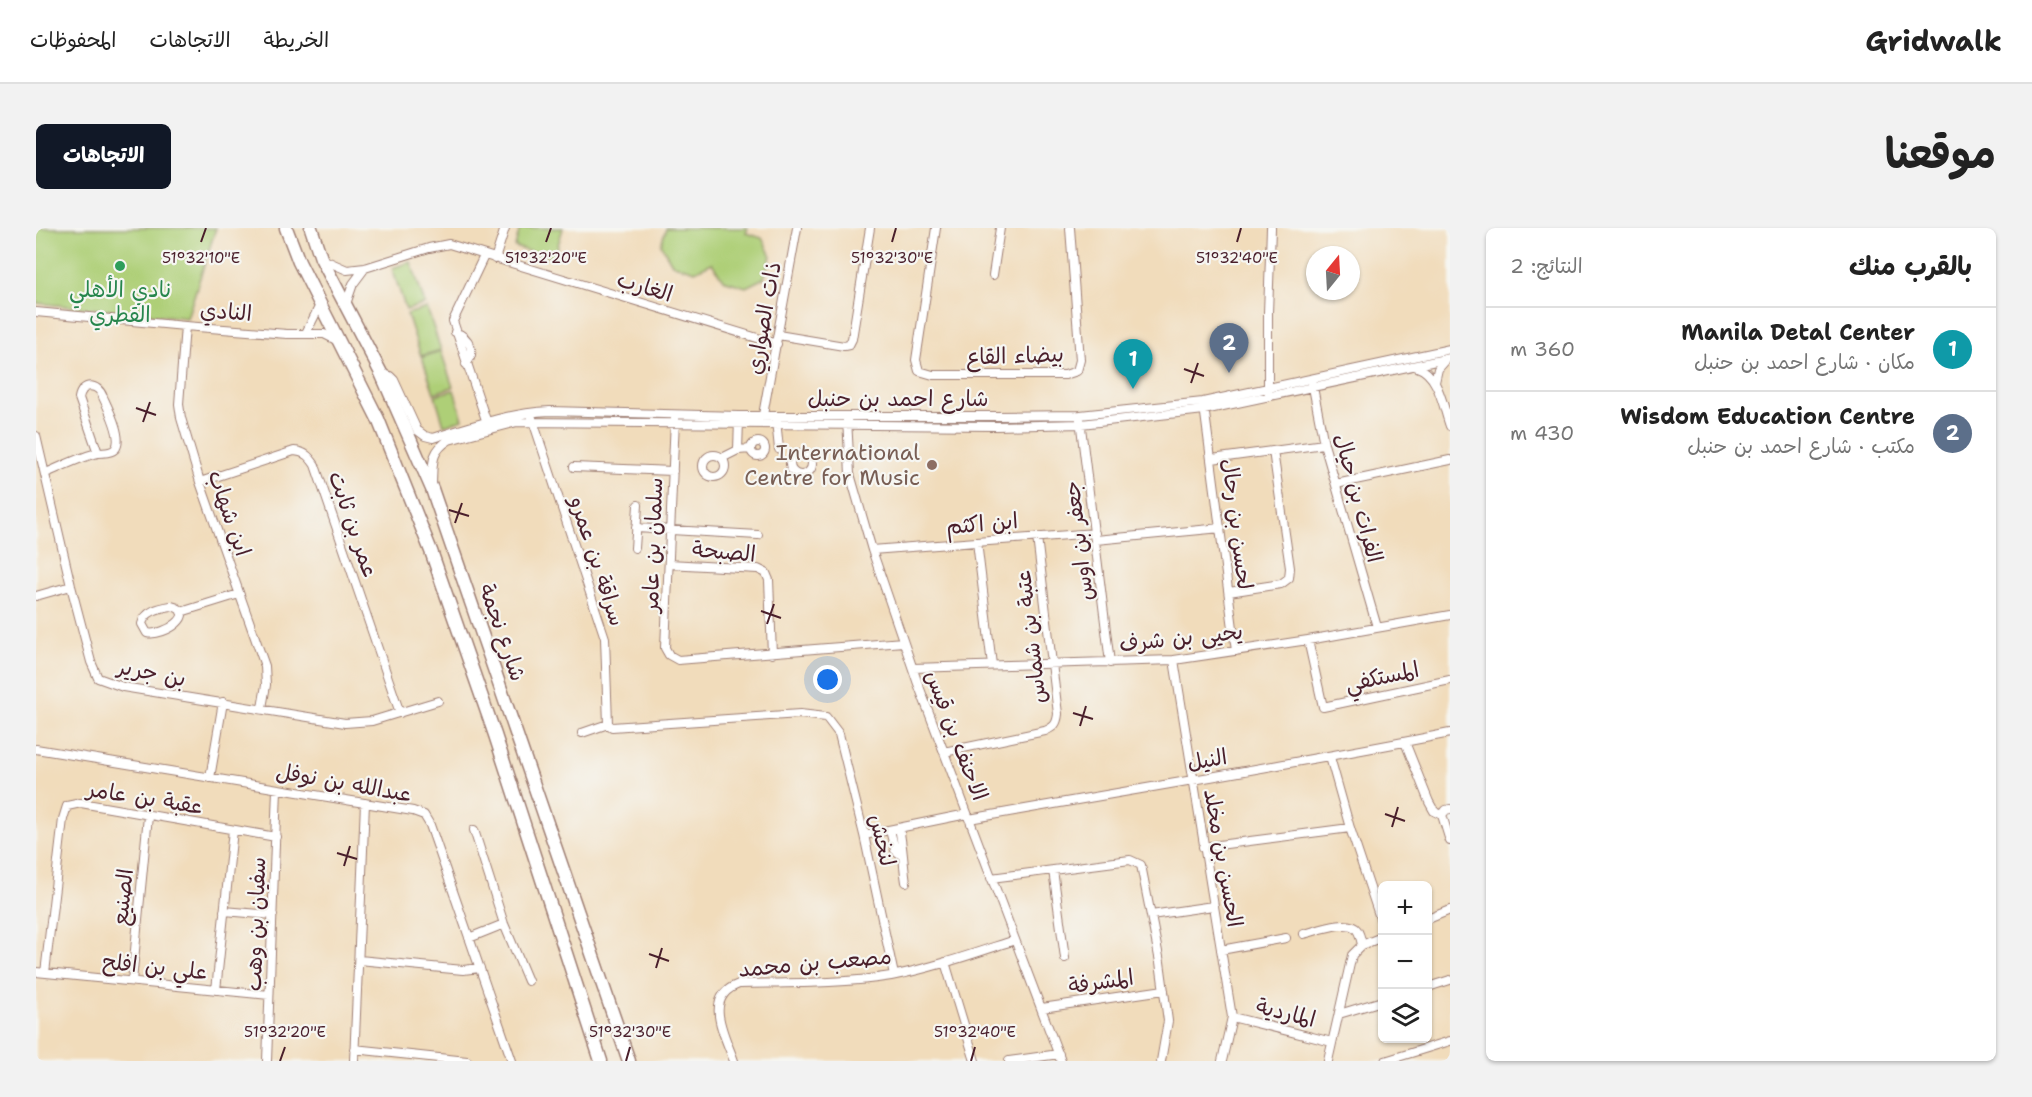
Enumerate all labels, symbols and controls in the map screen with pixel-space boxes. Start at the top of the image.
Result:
text: Gridwalk [1865,22,2002,60]
text: المحفوظات [30,26,116,54]
text: الاتجاهات [149,26,231,54]
text: الخريطة [264,26,329,54]
button: الاتجاهات [36,124,171,189]
text: موقعنا [1885,125,1996,181]
north arrow [1306,246,1360,300]
text: 51°32'10"E [162,248,240,268]
text: 51°32'20"E [505,248,587,268]
text: 51°32'30"E [851,248,933,268]
text: 51°32'40"E [1196,248,1278,268]
text: بالقرب منك [1849,248,1972,283]
text: النتائج: 2 [1510,253,1583,279]
marker: نادي الأهلي القطري [113,259,127,273]
street label: ذات الصواري [739,259,790,377]
street label: الغارب [613,264,676,309]
place label: نادي الأهلي القطري [69,274,171,331]
street label: النادي [199,295,253,330]
text: Manila Detal Center [1681,318,1915,347]
pin: 2 [1210,324,1248,373]
text: 360 m [1510,336,1575,362]
text: 1 [1948,336,1957,362]
street label: بيضاء القاع [966,339,1065,373]
pin: 1 [1114,340,1152,389]
text: مكان · شارع احمد بن حنبل [1694,349,1915,375]
street label: شارع احمد بن حنبل [807,384,989,414]
text: Wisdom Education Centre [1620,402,1915,431]
text: 430 m [1510,420,1574,446]
text: 2 [1946,420,1960,446]
street label: الفرات بن حيال [1327,430,1390,566]
text: مكتب · شارع احمد بن حنبل [1687,433,1915,459]
place label: International Centre for Music [744,438,920,492]
street label: لحسن بن رحال [1215,457,1260,591]
marker: International Centre for Music [925,458,939,472]
street label: ابن شهاب [201,466,258,560]
street label: عمر بن ثابت [322,467,385,581]
street label: سلمان بن عامر [636,477,669,615]
street label: جعفر بن اوس [1057,479,1100,603]
street label: سراقة بن عمرو [562,491,632,630]
street label: ابن اكثم [945,506,1019,543]
street label: الصبحة [691,534,757,569]
street label: عتبة بن شماس [1008,569,1053,705]
street label: شارع نجمة [471,579,533,685]
street label: يحيى بن شرف [1118,617,1244,658]
street label: بن جرير [113,651,188,693]
street label: المستكفي [1342,655,1423,703]
your location [813,665,842,694]
street label: الاحنف بن قيس [918,666,995,805]
street label: النيل [1185,742,1229,777]
street label: عبدالله بن نوفل [274,756,414,809]
street label: عقبة بن عامر [83,774,205,821]
street label: الحسن بن مخلد [1197,787,1250,930]
street label: لنخش [862,811,903,869]
street label: سفيان بن وهب [239,856,272,992]
street label: الصنيع [105,867,141,927]
map controls [1378,881,1432,1043]
button: + [1378,881,1432,935]
button: − [1378,935,1432,989]
street label: مصعب بن محمد [737,941,893,984]
street label: علي بن افلح [101,947,209,991]
street label: المشرفة [1067,963,1136,1000]
button: layers [1378,989,1432,1043]
street label: الماردية [1253,991,1319,1034]
text: 51°32'20"E [244,1022,326,1042]
text: 51°32'30"E [589,1022,671,1042]
text: 51°32'40"E [934,1022,1016,1042]

